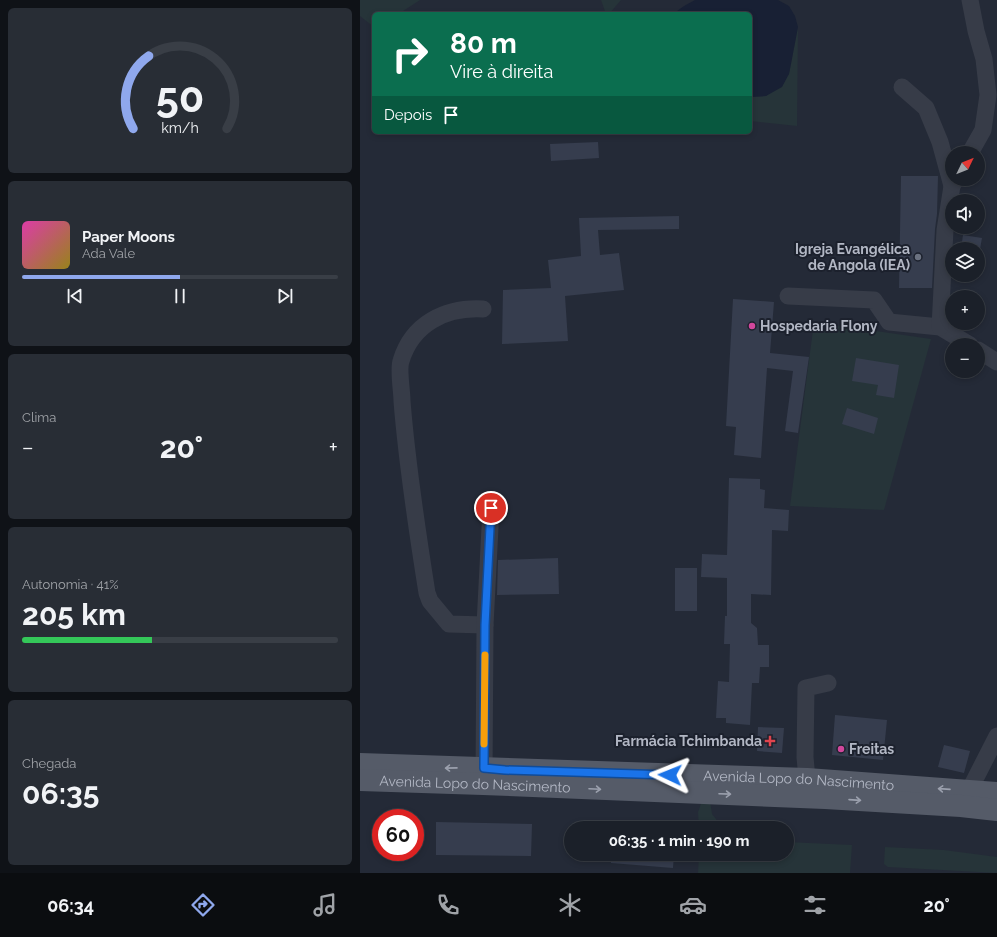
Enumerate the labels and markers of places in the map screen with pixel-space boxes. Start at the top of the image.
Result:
place label: Igreja Evangélica de Angola (IEA) [795,241,910,273]
marker: Igreja Evangélica de Angola (IEA) [913,252,923,262]
place label: Hospedaria Flony [760,318,878,334]
marker: Hospedaria Flony [747,321,757,331]
pin [474,491,508,525]
place label: Farmácia Tchimbanda [615,733,762,749]
marker: Farmácia Tchimbanda [765,736,775,746]
place label: Freitas [849,741,894,757]
marker: Freitas [836,744,846,754]

